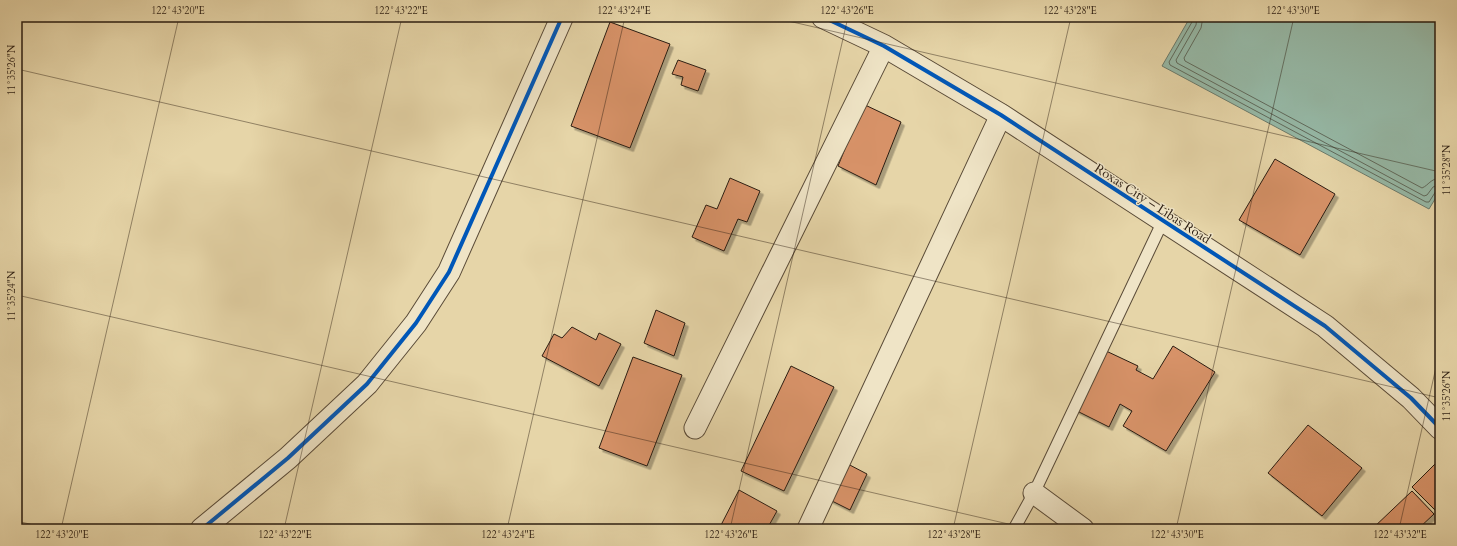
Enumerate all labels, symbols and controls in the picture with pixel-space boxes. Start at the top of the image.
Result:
text: 122°43'20"E [151,4,205,18]
text: 122°43'22"E [374,4,428,18]
text: 122°43'24"E [597,4,651,18]
text: 122°43'26"E [820,4,874,18]
text: 122°43'28"E [1043,4,1097,18]
text: 122°43'30"E [1266,4,1320,18]
text: 11°35'26"N [5,44,19,95]
text: 11°35'28"N [1440,144,1454,195]
street label: Roxas City – Libas Road [1091,159,1214,248]
text: 11°35'24"N [5,270,19,321]
text: 11°35'26"N [1440,370,1454,421]
text: 122°43'20"E [35,528,89,542]
text: 122°43'22"E [258,528,312,542]
text: 122°43'24"E [481,528,535,542]
text: 122°43'26"E [704,528,758,542]
text: 122°43'28"E [927,528,981,542]
text: 122°43'30"E [1150,528,1204,542]
text: 122°43'32"E [1373,528,1427,542]

